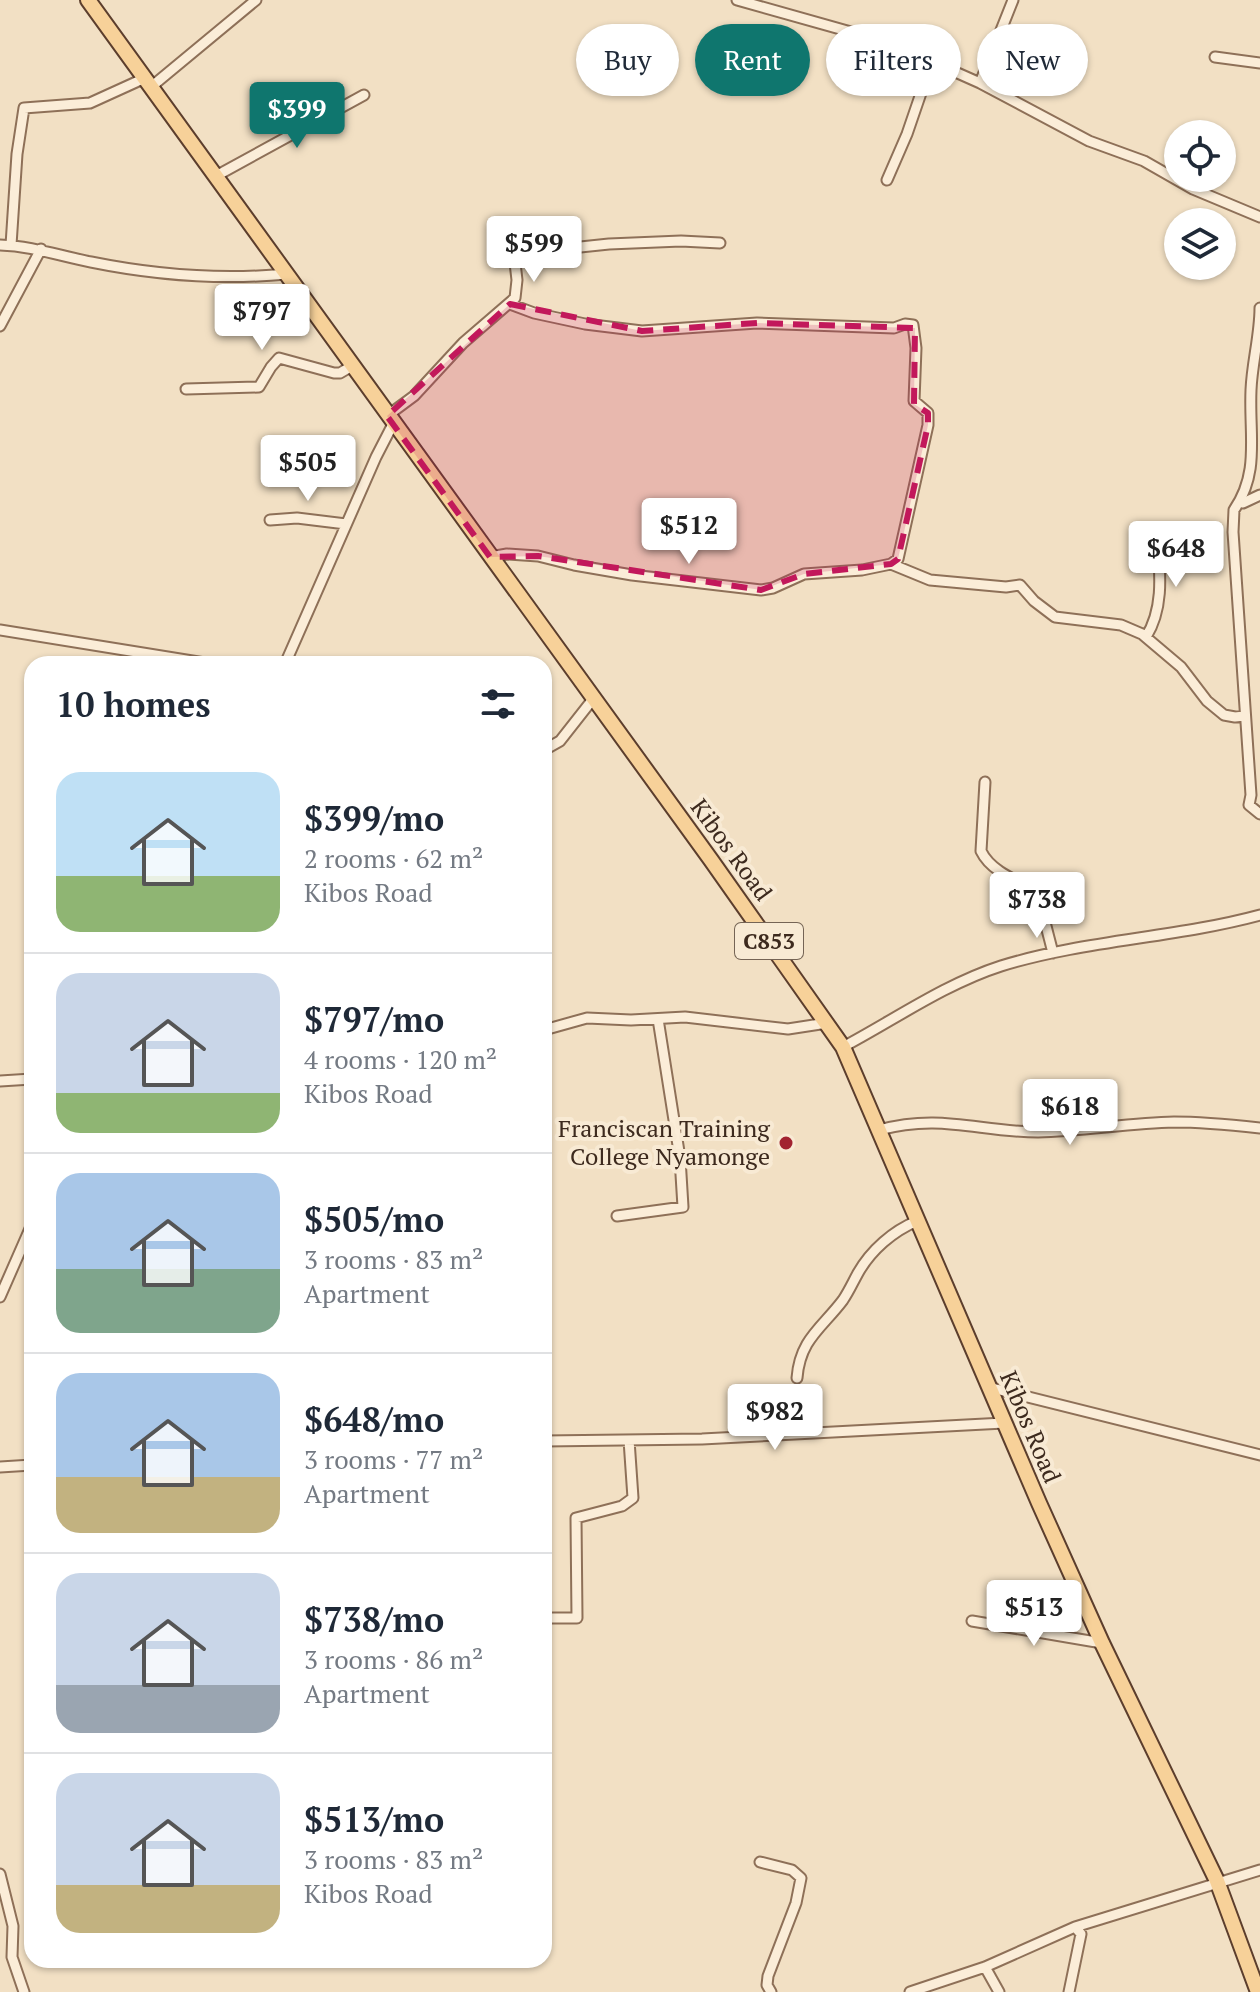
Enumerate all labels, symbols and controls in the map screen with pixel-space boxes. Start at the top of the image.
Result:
chip: Buy [576,24,679,96]
chip: Rent [695,24,810,96]
chip: Filters [826,24,961,96]
chip: New [977,24,1088,96]
pin: $399 [250,82,344,150]
text: $399 [268,91,326,125]
map controls [1164,120,1236,280]
button: locate [1164,120,1236,192]
button: layers [1164,208,1236,280]
pin: $599 [487,216,581,284]
text: $599 [505,225,563,259]
pin: $797 [215,284,309,352]
text: $797 [233,293,291,327]
pin: $505 [261,435,355,503]
text: $505 [279,444,337,478]
pin: $512 [642,498,736,566]
text: $512 [660,507,718,541]
pin: $648 [1129,521,1223,589]
text: $648 [1147,530,1205,564]
text: 10 homes [56,682,211,727]
icon: filters [476,682,520,726]
street label: Kibos Road [684,792,780,907]
text: $399/mo [304,796,444,841]
icon: home [120,804,216,900]
text: 2 rooms · 62 m² [304,841,483,875]
pin: $738 [990,872,1084,940]
text: Kibos Road [304,875,433,909]
text: $738 [1008,881,1066,915]
road number: C853 [735,923,803,959]
text: $797/mo [304,997,444,1042]
icon: home [120,1005,216,1101]
text: 4 rooms · 120 m² [304,1042,497,1076]
text: Kibos Road [304,1076,433,1110]
pin: $618 [1023,1079,1117,1147]
text: $618 [1041,1088,1099,1122]
place label: Franciscan Training College Nyamonge [558,1112,770,1172]
marker: Franciscan Training College Nyamonge [777,1134,795,1152]
text: $505/mo [304,1197,444,1242]
icon: home [120,1205,216,1301]
text: 3 rooms · 83 m² [304,1242,483,1276]
text: Apartment [304,1276,430,1310]
street label: Kibos Road [993,1366,1069,1488]
pin: $982 [728,1384,822,1452]
text: $982 [746,1393,804,1427]
text: $648/mo [304,1397,444,1442]
icon: home [120,1405,216,1501]
text: 3 rooms · 77 m² [304,1442,483,1476]
text: Apartment [304,1476,430,1510]
pin: $513 [987,1580,1081,1648]
text: $513 [1005,1589,1063,1623]
text: $738/mo [304,1597,444,1642]
icon: home [120,1605,216,1701]
text: 3 rooms · 86 m² [304,1642,483,1676]
text: Apartment [304,1676,430,1710]
text: $513/mo [304,1797,444,1842]
icon: home [120,1805,216,1901]
text: 3 rooms · 83 m² [304,1842,483,1876]
text: Kibos Road [304,1876,433,1910]

